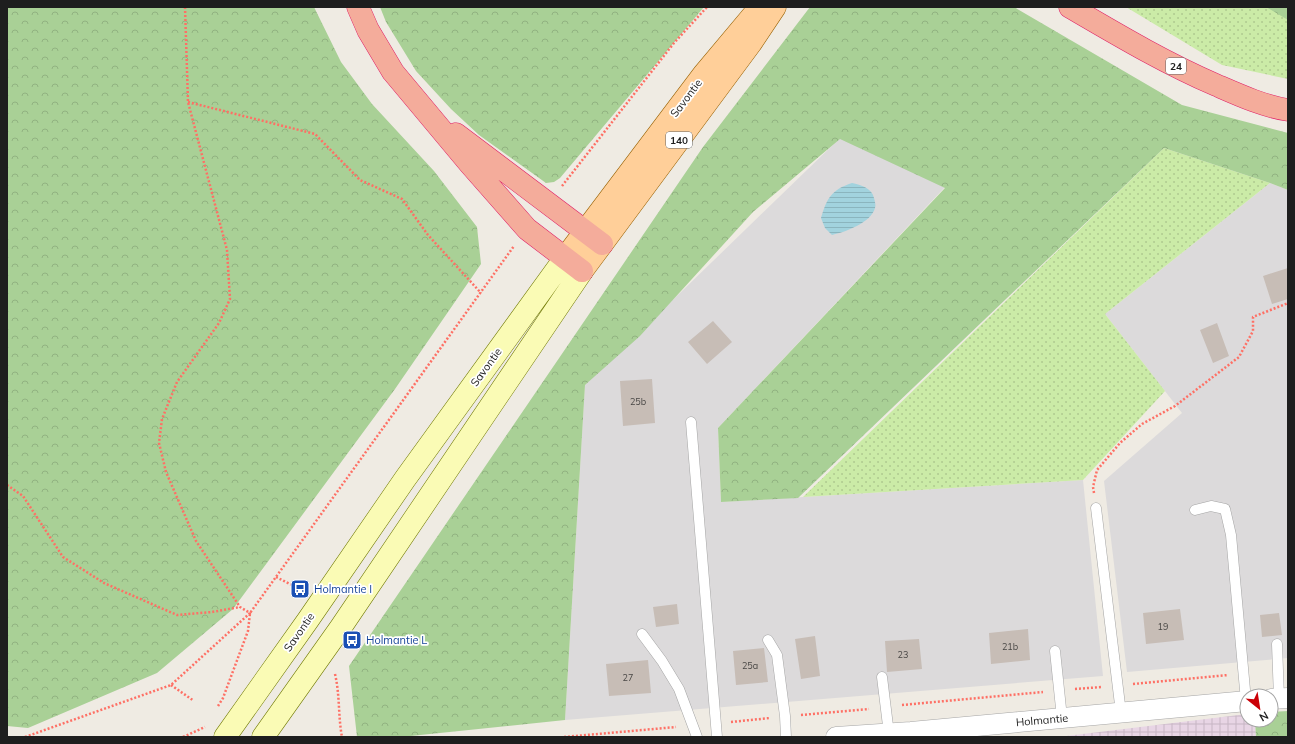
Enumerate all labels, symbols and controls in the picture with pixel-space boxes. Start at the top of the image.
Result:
road number: 24 [1166,58,1186,74]
street label: Savontie [667,76,705,120]
road number: 140 [666,132,692,148]
street label: Savontie [467,345,505,389]
house number: 25b [630,396,646,407]
bus stop icon: Holmantie I [289,578,311,600]
place label: Holmantie I [314,582,372,596]
street label: Savontie [281,610,317,654]
house number: 19 [1158,621,1168,632]
bus stop icon: Holmantie L [341,629,363,651]
place label: Holmantie L [366,633,427,647]
house number: 21b [1002,641,1018,652]
house number: 23 [898,649,908,660]
house number: 25a [742,660,758,671]
house number: 27 [623,672,633,683]
north arrow [1239,688,1279,728]
text: N [1257,709,1271,725]
street label: Holmantie [1015,711,1069,729]

